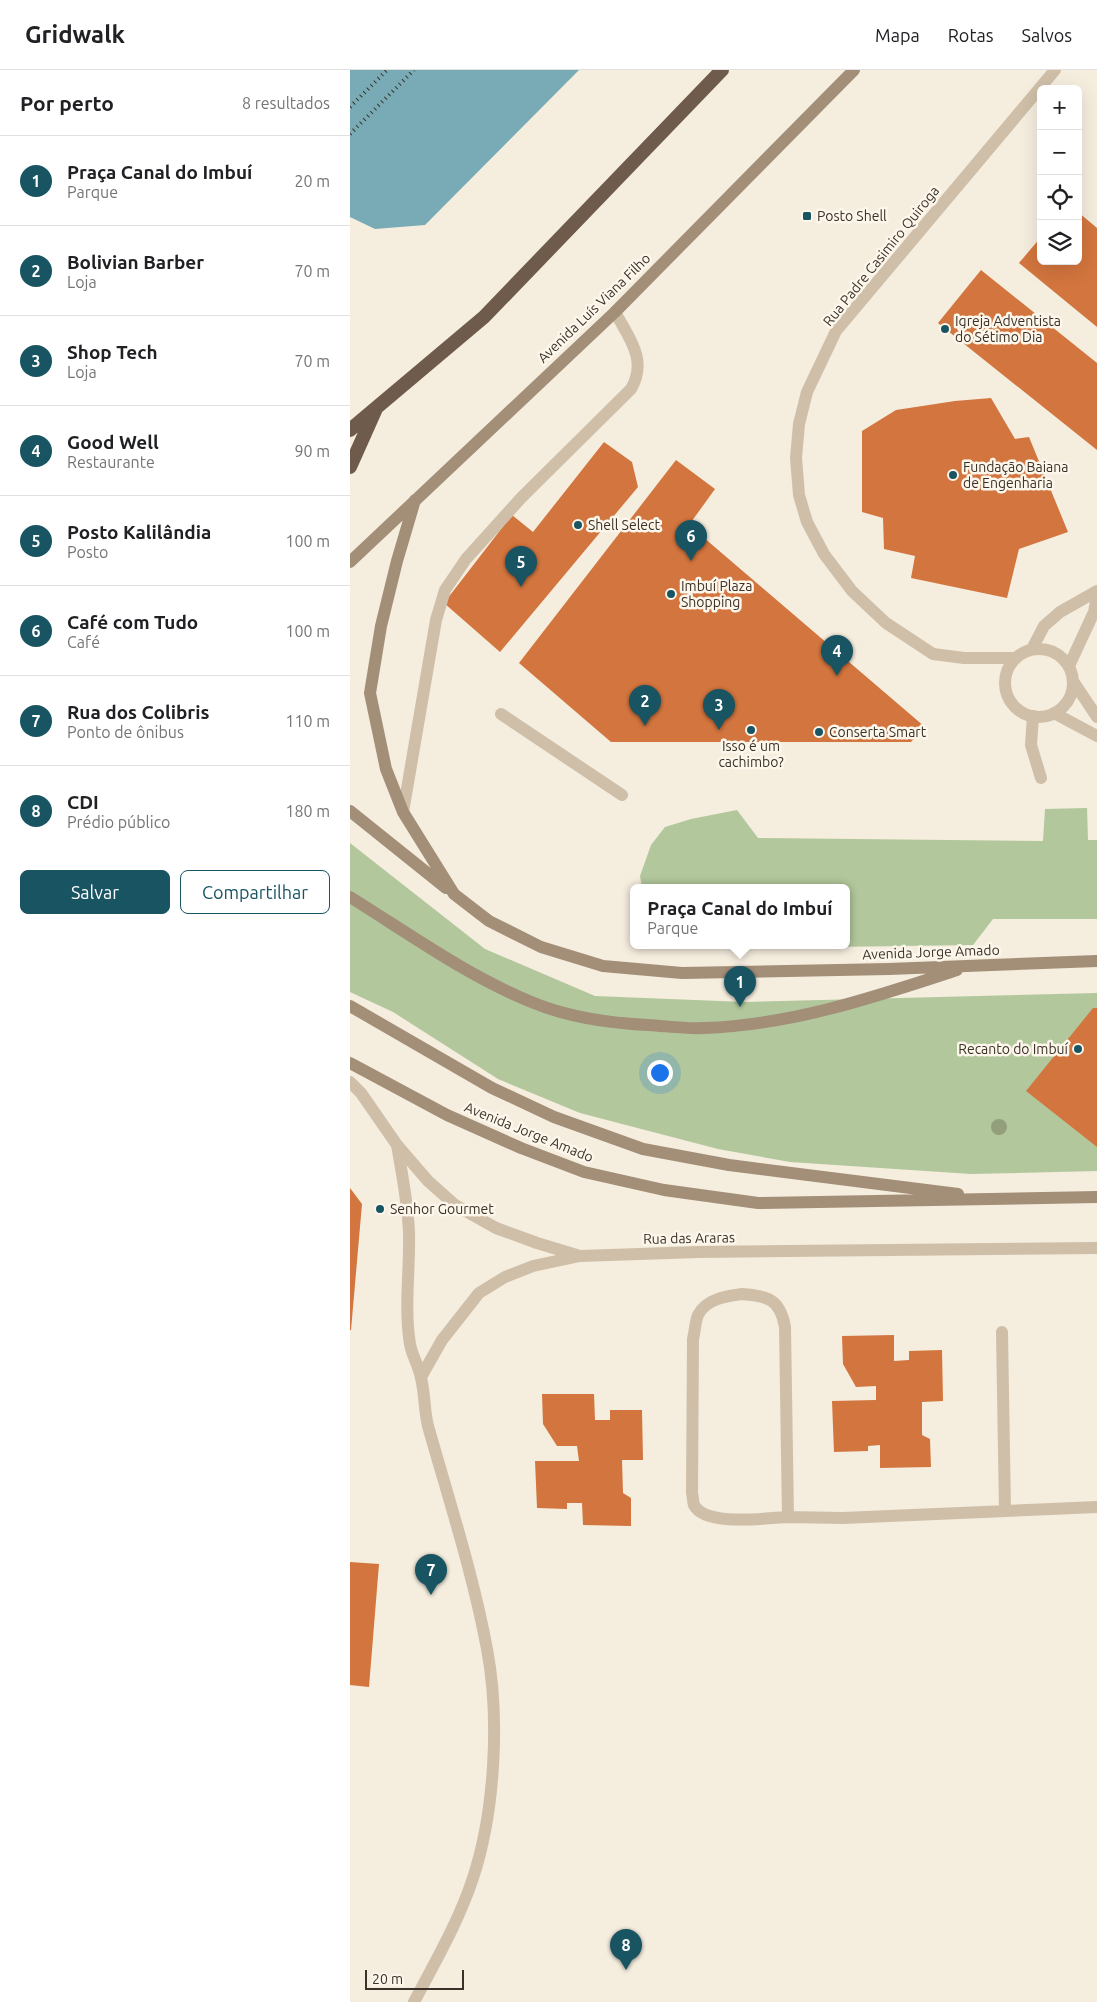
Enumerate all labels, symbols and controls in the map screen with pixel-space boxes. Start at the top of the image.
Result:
text: Gridwalk [25,21,125,48]
text: Mapa [875,25,920,45]
text: Rotas [948,25,994,45]
text: Salvos [1022,25,1072,45]
map controls [1037,85,1082,265]
button: + [1037,85,1082,130]
text: Por perto [20,91,114,115]
text: 8 resultados [242,94,330,112]
button: − [1037,130,1082,175]
text: Praça Canal do Imbuí [67,161,252,183]
text: 1 [31,172,41,190]
text: 20 m [294,172,330,190]
button: locate [1037,175,1082,220]
text: Parque [67,183,118,201]
street label: Rua Padre Casimiro Quiroga [820,183,942,329]
place label: Posto Shell [817,208,887,224]
marker: Posto Shell [801,210,813,222]
button: layers [1037,220,1082,265]
street label: Avenida Luís Viana Filho [534,250,654,366]
text: Bolivian Barber [67,251,204,273]
text: 2 [31,262,41,280]
text: 70 m [294,262,330,280]
text: Loja [67,273,97,291]
place label: Igreja Adventista do Sétimo Dia [955,313,1061,345]
marker: Igreja Adventista do Sétimo Dia [939,323,951,335]
text: Shop Tech [67,341,158,363]
text: 3 [31,352,41,370]
text: 70 m [294,352,330,370]
text: Loja [67,363,97,381]
text: Good Well [67,431,159,453]
text: 4 [31,442,41,460]
text: 90 m [294,442,330,460]
text: Restaurante [67,453,155,471]
place label: Fundação Baiana de Engenharia [963,459,1068,491]
marker: Fundação Baiana de Engenharia [947,469,959,481]
place label: Shell Select [588,517,661,533]
marker: Shell Select [572,519,584,531]
pin: 6 [675,520,707,561]
text: Posto Kalilândia [67,521,211,543]
text: 5 [31,532,41,550]
text: 100 m [285,532,330,550]
text: Posto [67,543,108,561]
pin: 5 [505,546,537,587]
place label: Imbuí Plaza Shopping [681,578,752,610]
marker: Imbuí Plaza Shopping [665,588,677,600]
text: Café com Tudo [67,611,198,633]
text: 6 [31,622,41,640]
text: 100 m [285,622,330,640]
text: Café [67,633,100,651]
pin: 4 [821,635,853,676]
pin: 2 [629,685,661,726]
pin: 3 [703,689,735,730]
text: Rua dos Colibris [67,701,209,723]
text: 7 [31,712,41,730]
text: 110 m [285,712,330,730]
text: Ponto de ônibus [67,723,184,741]
marker: Isso é um cachimbo? [745,724,757,736]
place label: Conserta Smart [829,724,927,740]
marker: Conserta Smart [813,726,825,738]
place label: Isso é um cachimbo? [718,738,784,770]
text: CDI [67,791,99,813]
text: 8 [31,802,41,820]
text: 180 m [285,802,330,820]
text: Prédio público [67,813,170,831]
button: Salvar [20,870,170,914]
button: Compartilhar [180,870,330,914]
popup [630,884,850,949]
text: Praça Canal do Imbuí [647,897,833,919]
text: Parque [647,919,698,937]
street label: Avenida Jorge Amado [862,942,1000,962]
pin: 1 [724,966,756,1007]
place label: Recanto do Imbuí [958,1041,1069,1057]
marker: Recanto do Imbuí [1072,1043,1084,1055]
your location [647,1060,673,1086]
street label: Avenida Jorge Amado [462,1099,596,1165]
place label: Senhor Gourmet [390,1201,494,1217]
marker: Senhor Gourmet [374,1203,386,1215]
street label: Rua das Araras [643,1229,735,1247]
pin: 7 [415,1554,447,1595]
pin: 8 [610,1929,642,1970]
scale bar [365,1967,464,1990]
text: 20 m [372,1971,403,1987]

